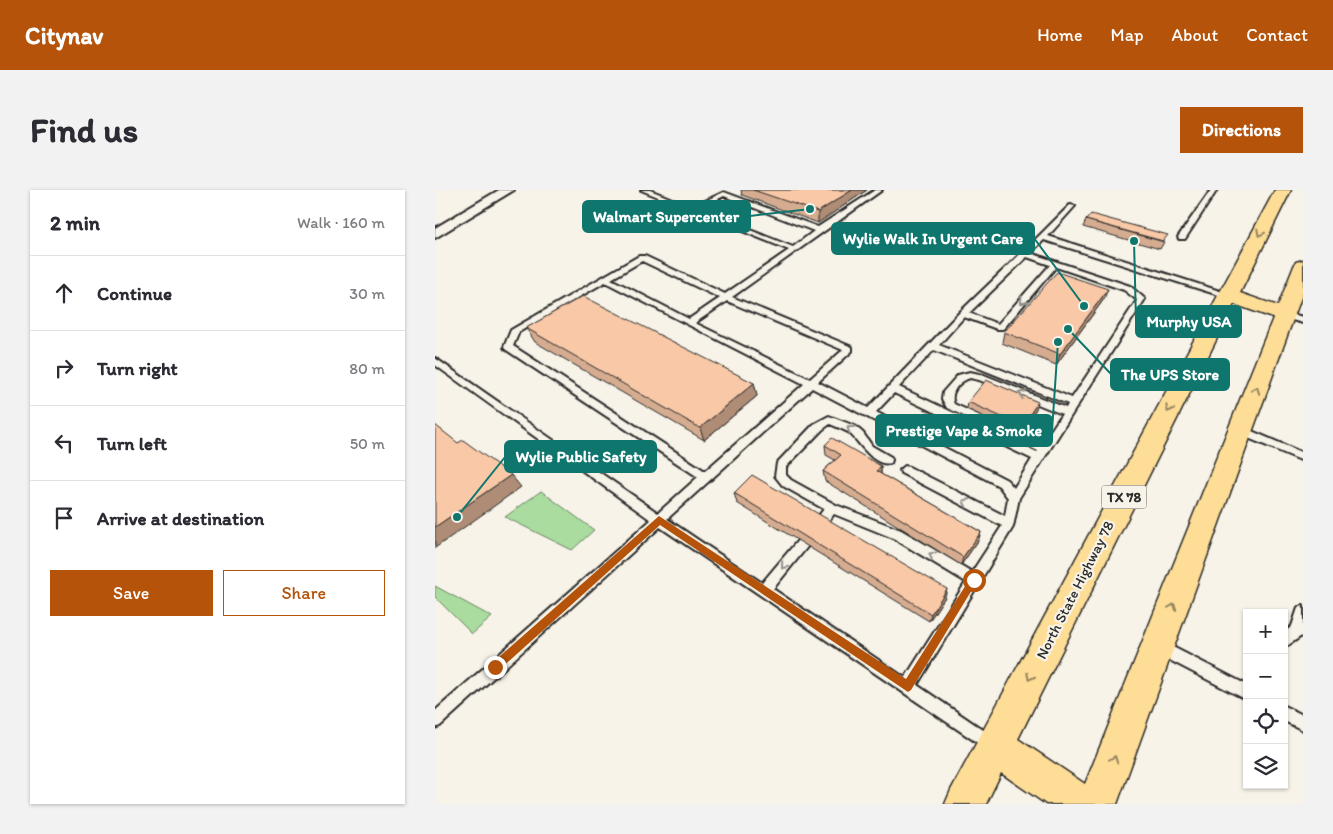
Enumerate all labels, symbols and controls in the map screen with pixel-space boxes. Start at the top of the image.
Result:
text: Citynav [25,21,103,50]
text: Home [1037,24,1083,46]
text: Map [1111,24,1144,46]
text: About [1172,24,1218,46]
text: Contact [1246,24,1308,46]
button: Directions [1180,107,1303,153]
text: Find us [30,109,138,151]
callout: Walmart Supercenter [583,201,750,232]
text: Walmart Supercenter [593,207,740,227]
text: 2 min [50,210,100,235]
text: Walk · 160 m [297,213,385,232]
callout: Wylie Walk In Urgent Care [832,223,1034,254]
one-way arrow [1256,228,1266,237]
text: Wylie Walk In Urgent Care [843,229,1024,249]
icon: ahead [50,279,78,307]
text: Continue [97,282,172,305]
text: 30 m [349,284,385,303]
one-way arrow [1019,295,1028,304]
callout: Murphy USA [1136,306,1241,337]
text: Murphy USA [1146,312,1232,332]
icon: right [50,354,78,382]
text: Turn right [97,357,178,380]
text: 80 m [349,359,385,378]
callout: The UPS Store [1111,359,1229,390]
text: The UPS Store [1120,365,1219,384]
one-way arrow [1250,386,1260,395]
one-way arrow [1019,390,1027,400]
one-way arrow [1165,403,1175,412]
callout: Prestige Vape & Smoke [876,415,1052,446]
text: Prestige Vape & Smoke [886,421,1043,441]
one-way arrow [847,426,856,436]
icon: left [50,429,78,457]
text: Turn left [97,432,167,455]
text: 50 m [350,434,385,453]
callout: Wylie Public Safety [505,441,656,472]
text: Wylie Public Safety [516,447,647,467]
road number: TX 78 [1101,486,1147,508]
one-way arrow [962,498,971,508]
icon: arrive [50,504,78,532]
text: Arrive at destination [97,507,264,530]
street label: North State Highway 78 [1032,518,1118,662]
one-way arrow [929,552,938,562]
one-way arrow [781,560,789,569]
route start [963,569,986,592]
button: Save [50,570,213,616]
button: Share [223,570,385,616]
one-way arrow [1167,603,1177,612]
map controls [1243,609,1288,789]
button: + [1243,609,1288,654]
button: − [1243,654,1288,699]
route end [484,656,507,679]
one-way arrow [1026,672,1036,681]
button: locate [1243,699,1288,744]
button: layers [1243,744,1288,789]
one-way arrow [1108,755,1118,763]

